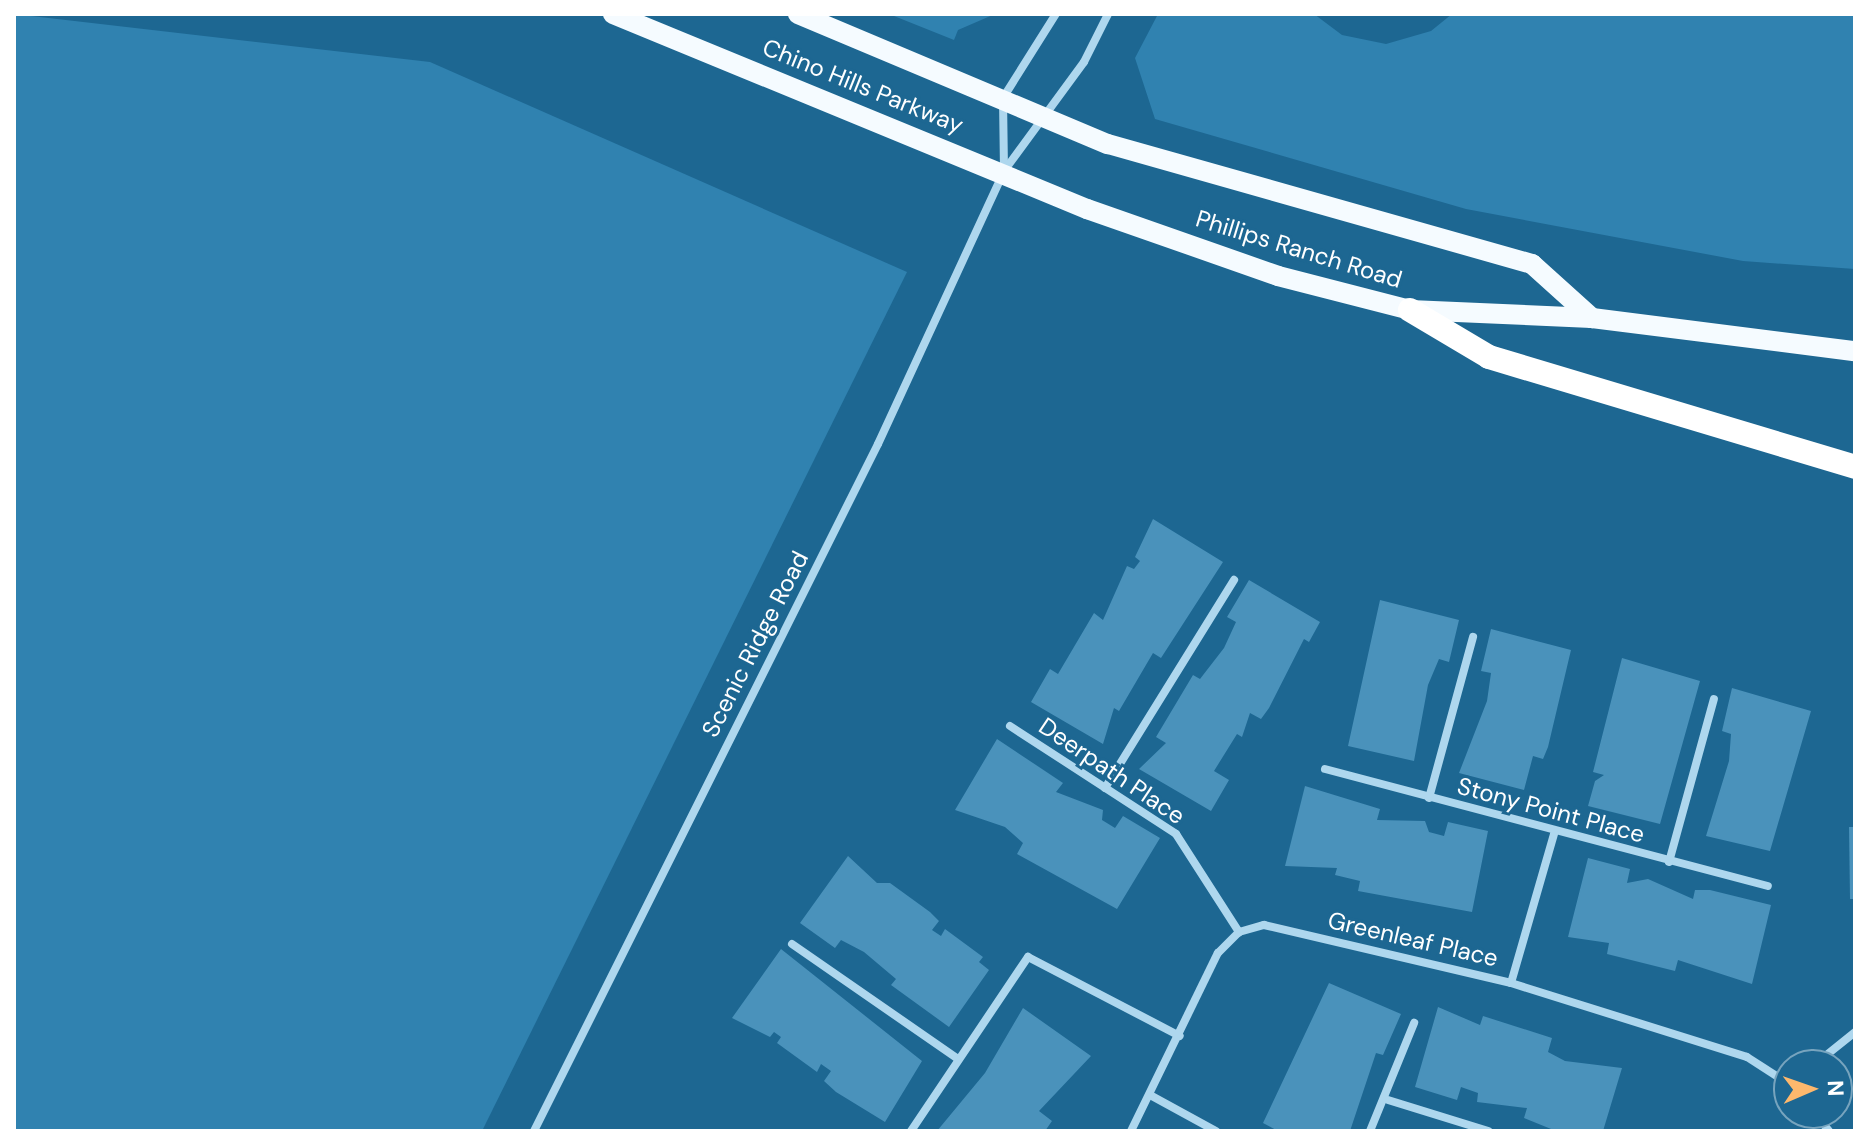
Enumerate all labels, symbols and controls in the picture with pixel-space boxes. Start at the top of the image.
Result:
street label: Chino Hills Parkway [759,33,967,139]
street label: Phillips Ranch Road [1192,204,1406,294]
street label: Scenic Ridge Road [696,546,814,742]
street label: Deerpath Place [1034,712,1190,830]
street label: Stony Point Place [1454,771,1648,849]
street label: Greenleaf Place [1325,905,1501,973]
north arrow [1773,1049,1853,1129]
text: N [1821,1080,1850,1097]

